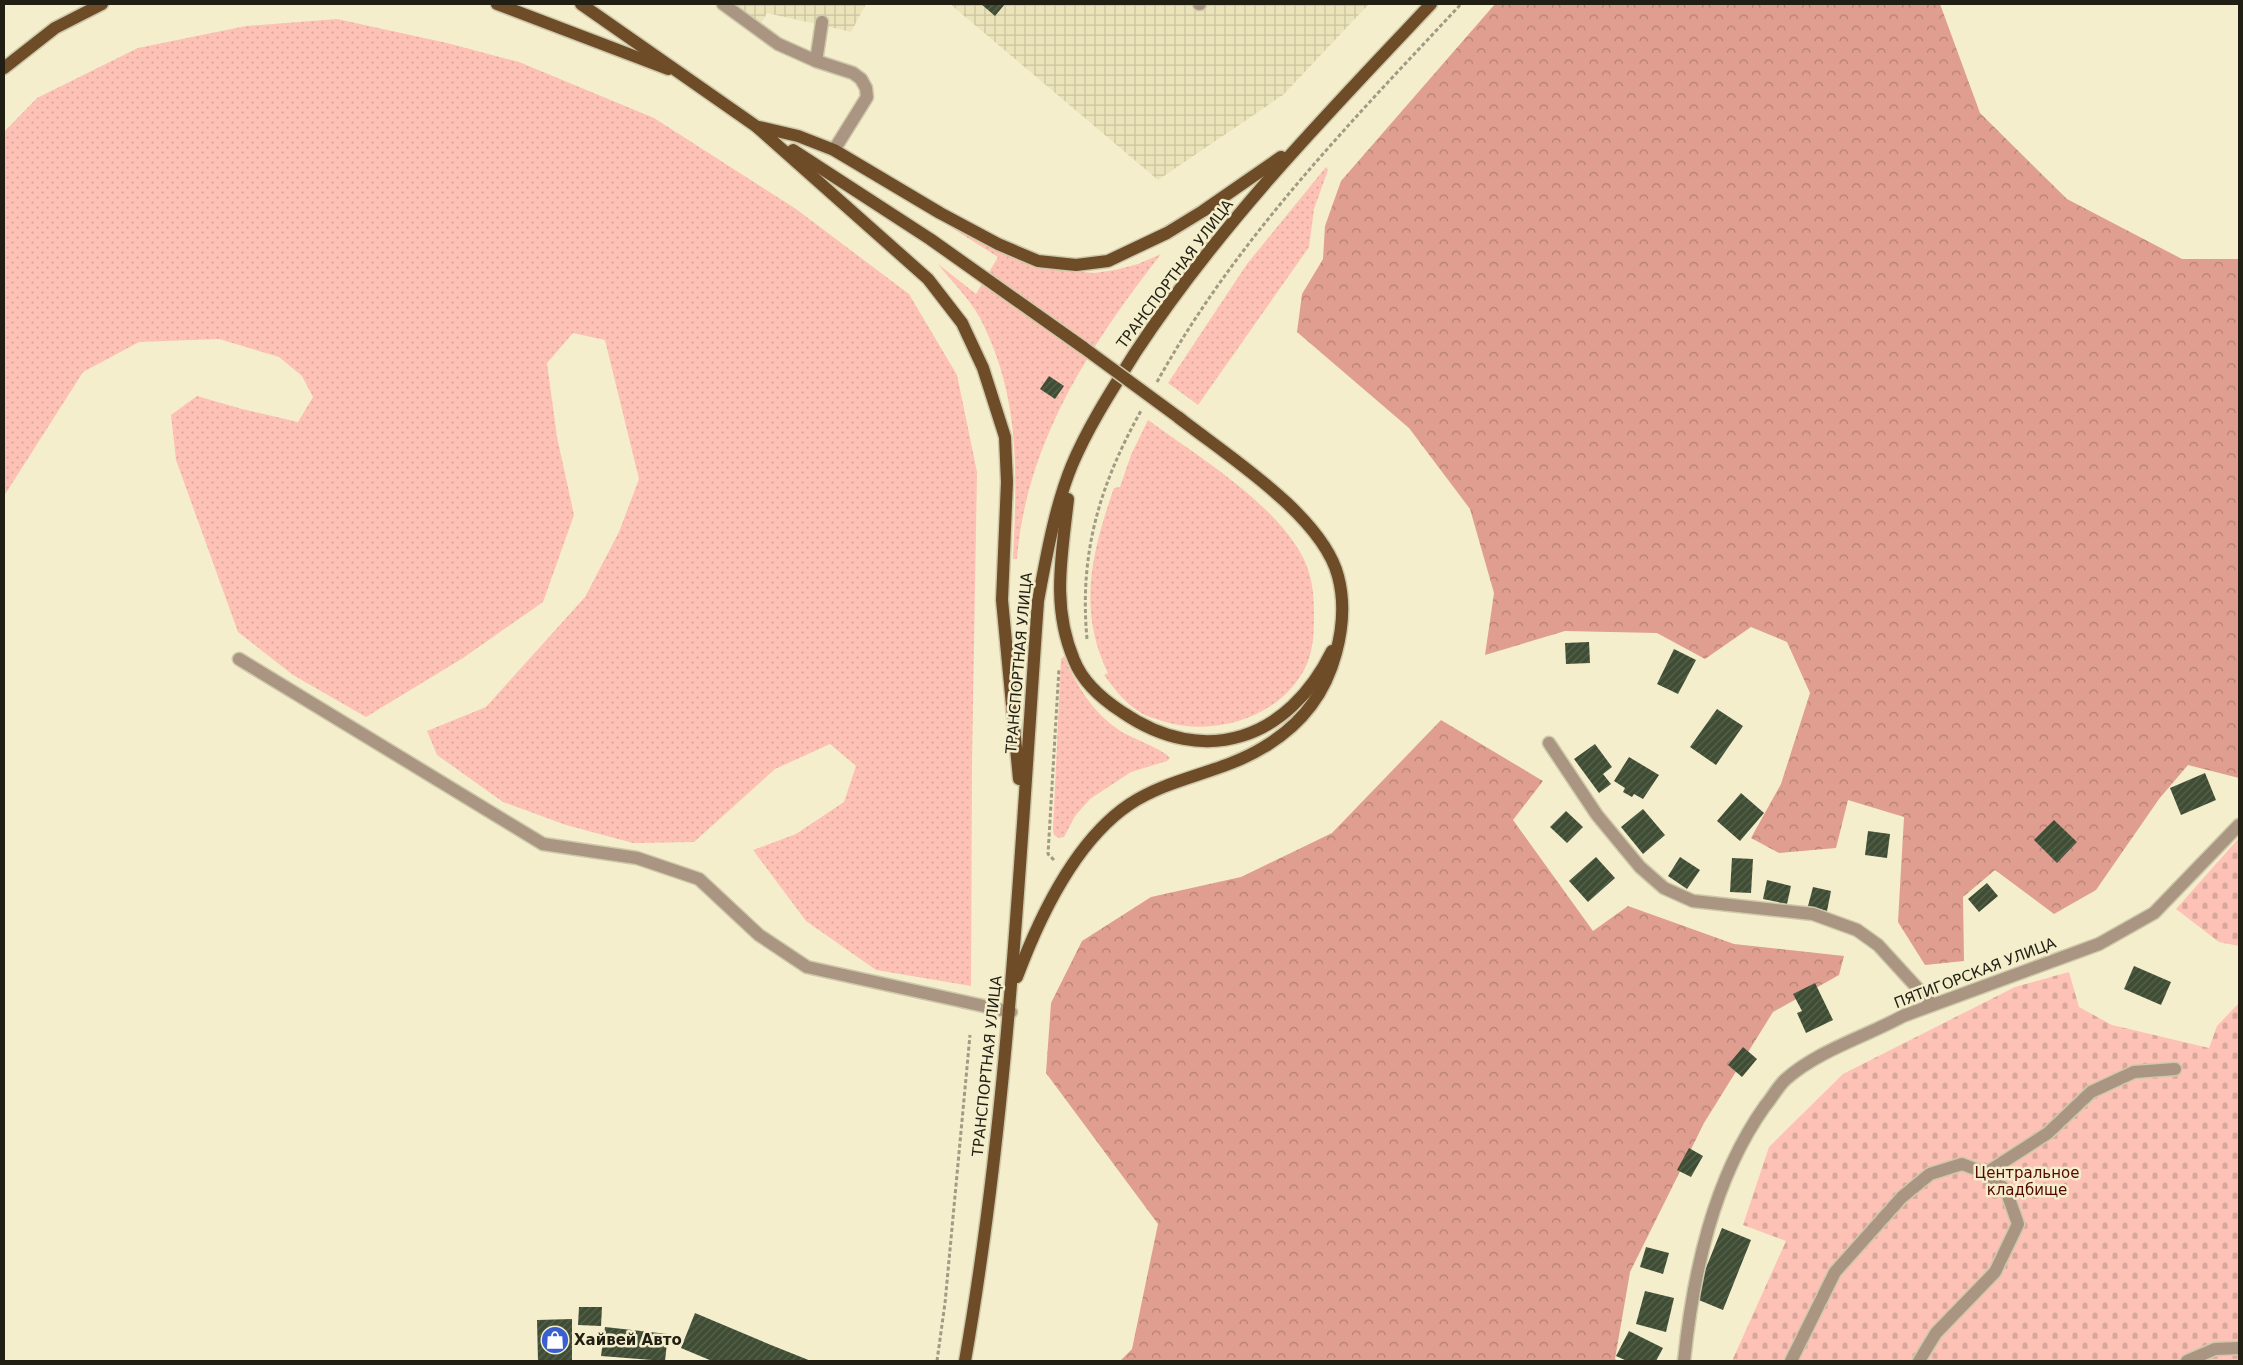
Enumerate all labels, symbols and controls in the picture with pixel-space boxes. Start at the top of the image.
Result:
street label: ТРАНСПОРТНАЯ УЛИЦА [1113,195,1237,353]
street label: ТРАНСПОРТНАЯ УЛИЦА [1002,571,1036,755]
street label: ПЯТИГОРСКАЯ УЛИЦА [1891,933,2059,1012]
street label: ТРАНСПОРТНАЯ УЛИЦА [968,974,1006,1158]
park label: Центральное кладбище [1975,1164,2079,1199]
shop icon: Хайвей Авто [540,1325,570,1355]
place label: Хайвей Авто [574,1331,682,1349]

